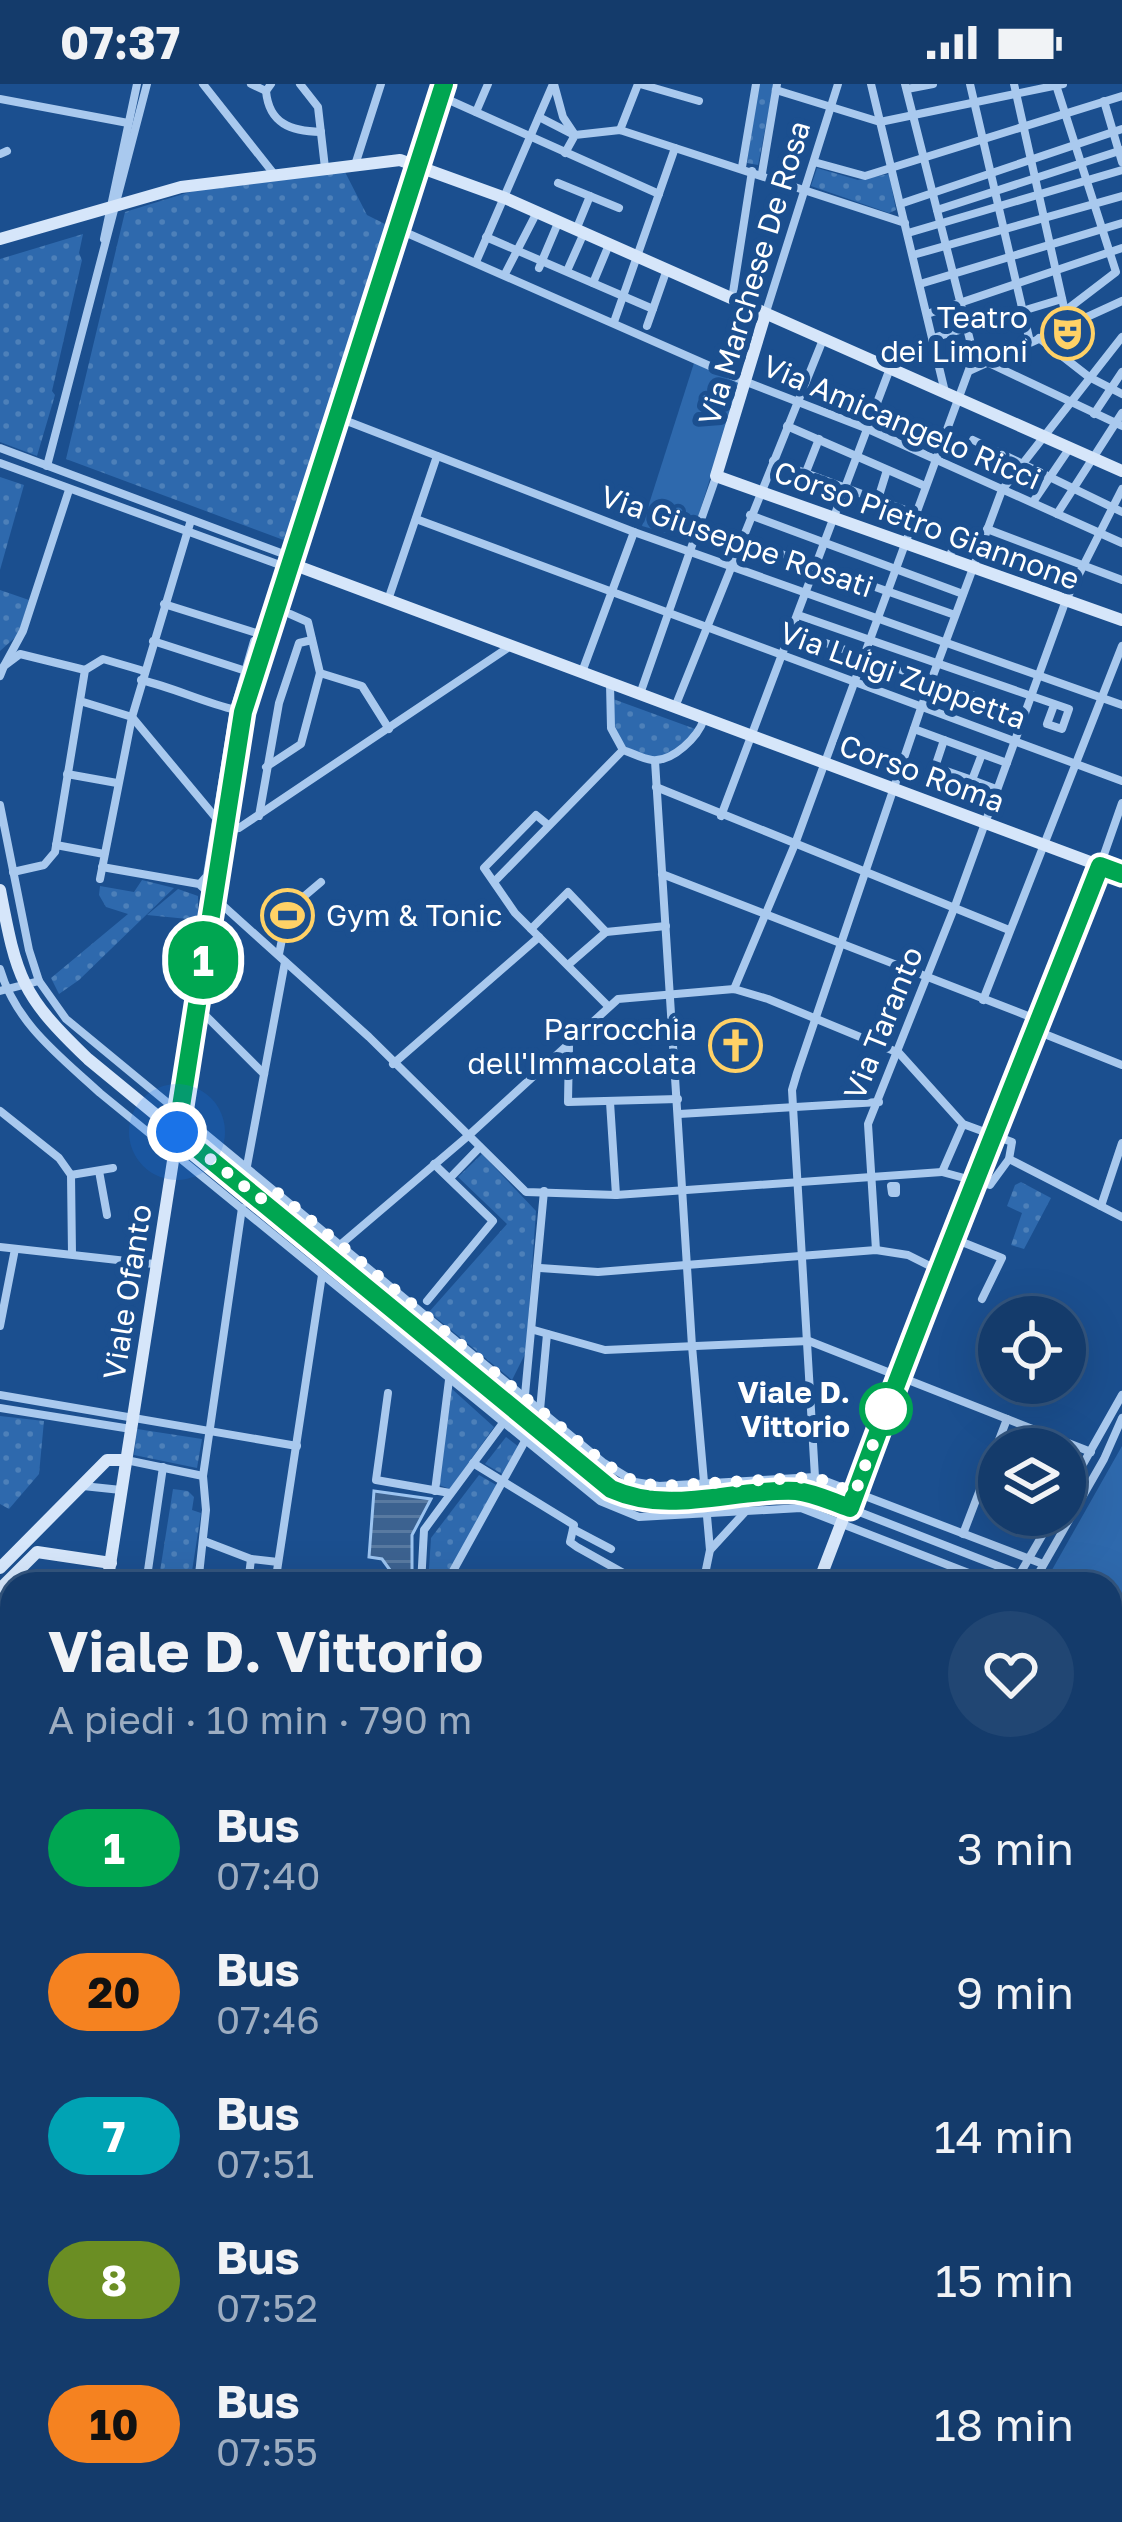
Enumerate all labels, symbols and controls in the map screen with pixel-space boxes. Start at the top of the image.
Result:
text: 07:37 [60,15,180,69]
street label: Via Marchese De Rosa [691,116,817,430]
place label: Teatro dei Limoni [880,299,1028,369]
theatre icon: Teatro dei Limoni [1039,306,1095,362]
street label: Via Amicangelo Ricci [757,347,1047,497]
street label: Corso Pietro Giannone [769,453,1085,597]
street label: Via Giuseppe Rosati [596,477,878,605]
street label: Via Luigi Zuppetta [775,614,1031,736]
street label: Corso Roma [835,726,1009,820]
sports icon: Gym & Tonic [259,887,315,943]
place label: Gym & Tonic [326,897,502,933]
line badge: 1 [164,921,242,999]
text: 1 [192,935,214,985]
street label: Via Taranto [836,941,930,1105]
place label: Parrocchia dell'Immacolata [468,1011,697,1081]
church icon: Parrocchia dell'Immacolata [708,1018,764,1074]
your location [147,1102,207,1162]
street label: Viale Ofanto [95,1202,159,1382]
map controls [978,1296,1086,1536]
button: locate [978,1296,1086,1404]
place label: Viale D. Vittorio [737,1374,850,1444]
marker: Viale D. Vittorio [861,1384,911,1434]
button: layers [978,1428,1086,1536]
button: heart [948,1611,1074,1737]
text: Viale D. Vittorio [48,1616,484,1685]
text: A piedi · 10 min · 790 m [48,1696,472,1743]
text: Bus [216,1798,300,1852]
text: 3 min [957,1821,1074,1875]
text: 1 [103,1823,125,1873]
text: 07:40 [216,1852,321,1899]
text: Bus [216,1942,300,1996]
text: 9 min [956,1965,1074,2019]
text: 20 [88,1967,140,2017]
text: 07:46 [216,1996,320,2043]
text: Bus [216,2086,300,2140]
text: 14 min [934,2109,1074,2163]
text: 7 [103,2111,125,2161]
text: 07:51 [216,2140,314,2187]
text: Bus [216,2230,300,2284]
text: 15 min [935,2253,1074,2307]
text: 8 [101,2255,127,2305]
text: 07:52 [216,2284,318,2331]
text: Bus [216,2374,300,2428]
text: 18 min [934,2397,1074,2451]
text: 10 [90,2399,138,2449]
text: 07:55 [216,2428,318,2475]

